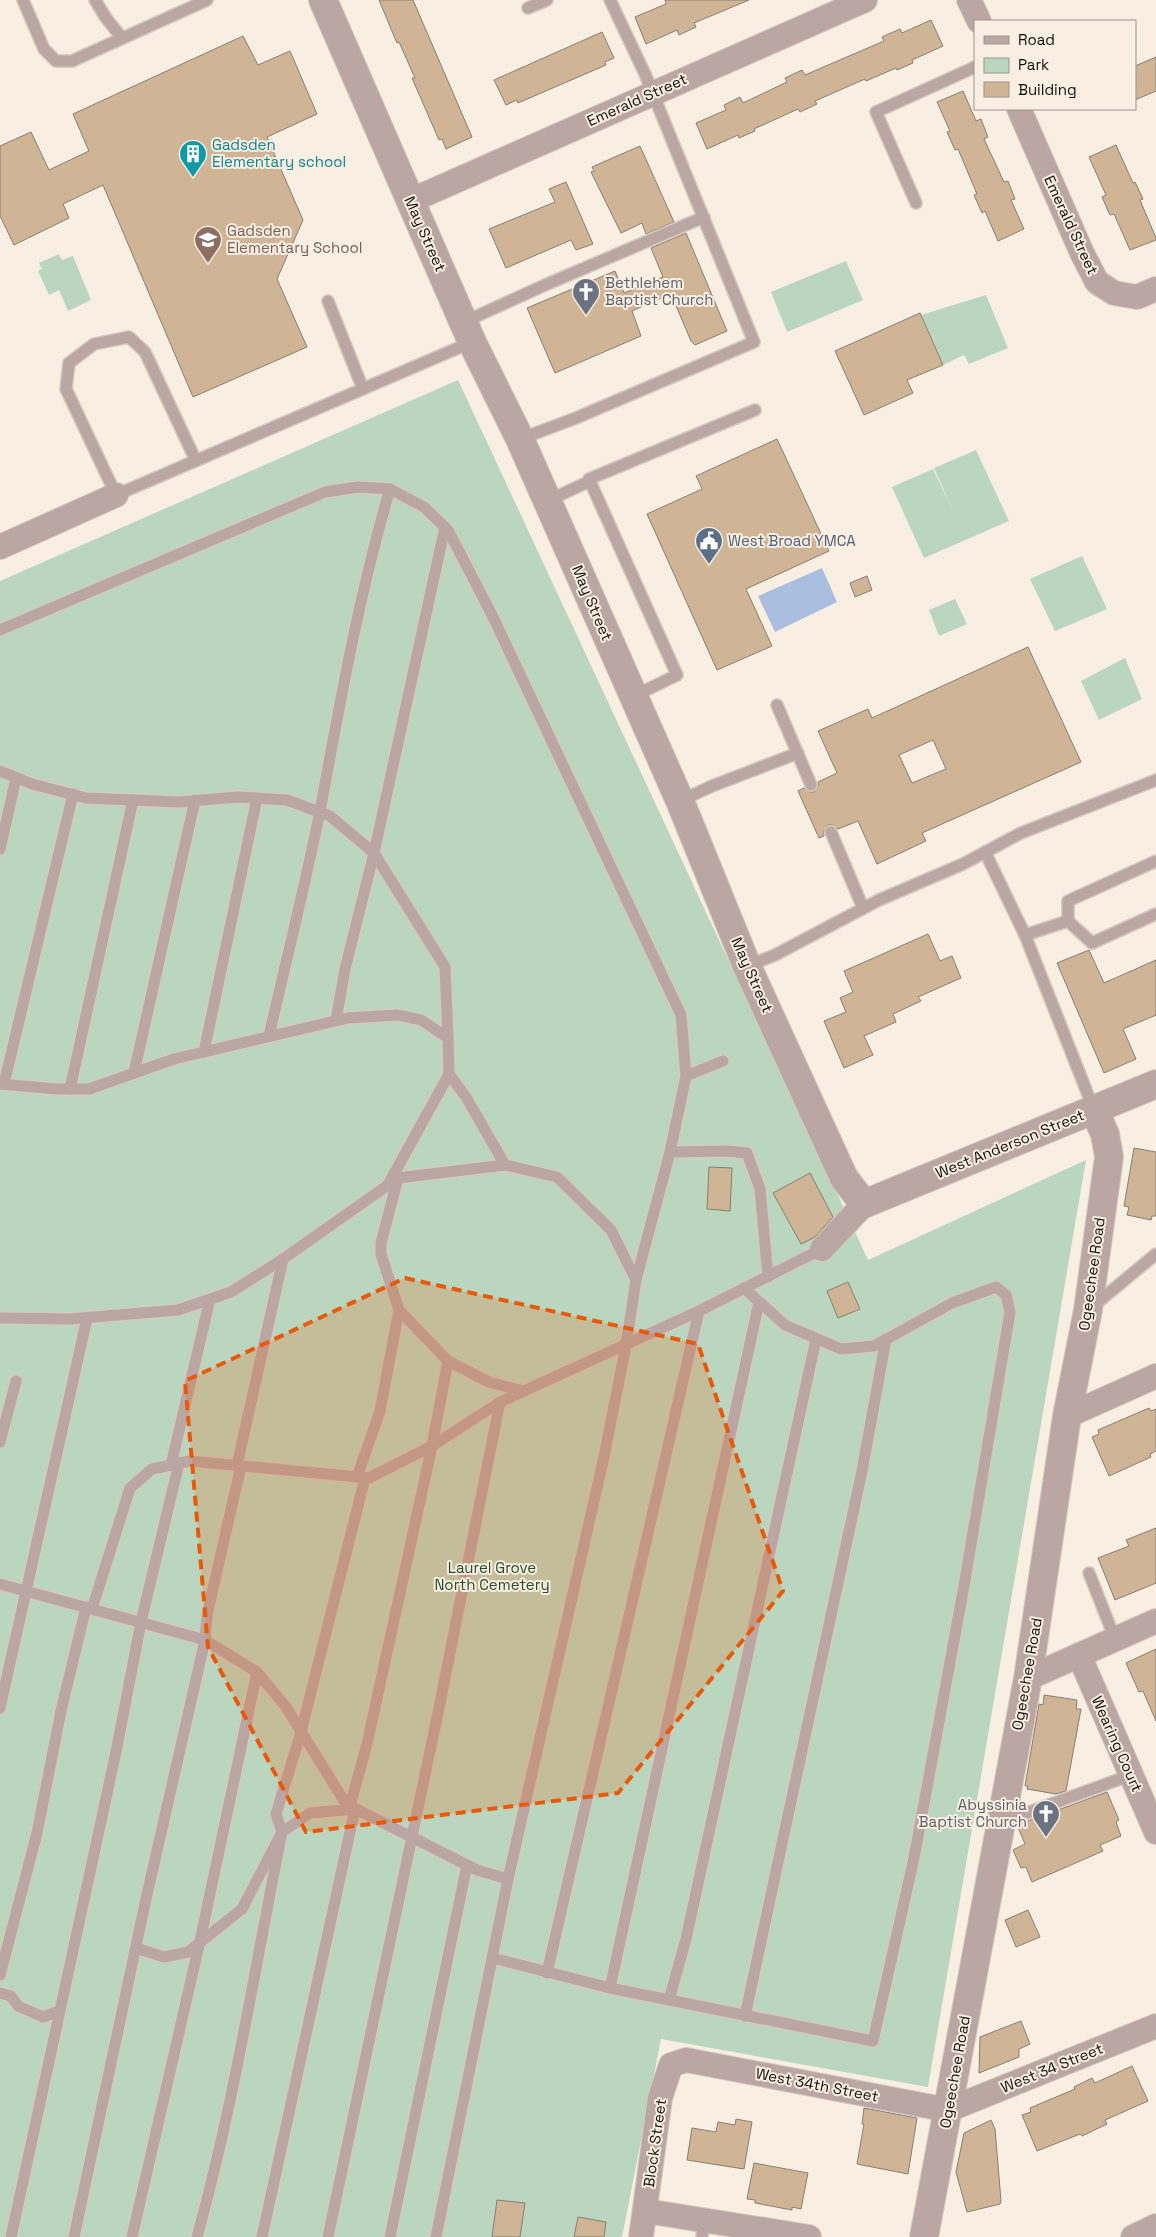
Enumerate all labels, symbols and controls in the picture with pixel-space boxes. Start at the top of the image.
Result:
legend [974,20,1136,110]
text: Road [1018,30,1055,49]
text: Park [1018,55,1049,74]
street label: Emerald Street [584,69,690,130]
text: Building [1018,80,1077,99]
place label: Gadsden Elementary school [212,135,346,171]
building icon: Gadsden Elementary school [178,139,208,178]
street label: Emerald Street [1040,172,1103,278]
street label: May Street [400,193,451,274]
place label: Gadsden Elementary School [227,221,363,257]
school or university icon: Gadsden Elementary School [193,225,223,264]
place label: Bethlehem Baptist Church [605,273,713,309]
church icon: Bethlehem Baptist Church [571,277,601,316]
public building icon: West Broad YMCA [694,526,724,565]
place label: West Broad YMCA [728,531,856,550]
street label: May Street [568,562,617,644]
street label: May Street [727,934,778,1015]
street label: West Anderson Street [933,1105,1087,1182]
street label: Ogeechee Road [1074,1216,1109,1332]
park label: Laurel Grove North Cemetery [434,1558,550,1594]
street label: Ogeechee Road [1007,1616,1046,1732]
street label: Wearing Court [1088,1693,1147,1795]
place label: Abyssinia Baptist Church [919,1795,1027,1831]
church icon: Abyssinia Baptist Church [1031,1799,1061,1838]
street label: Ogeechee Road [935,2014,974,2130]
street label: West 34 Street [998,2038,1106,2097]
street label: West 34th Street [754,2063,880,2106]
street label: Block Street [639,2097,670,2189]

